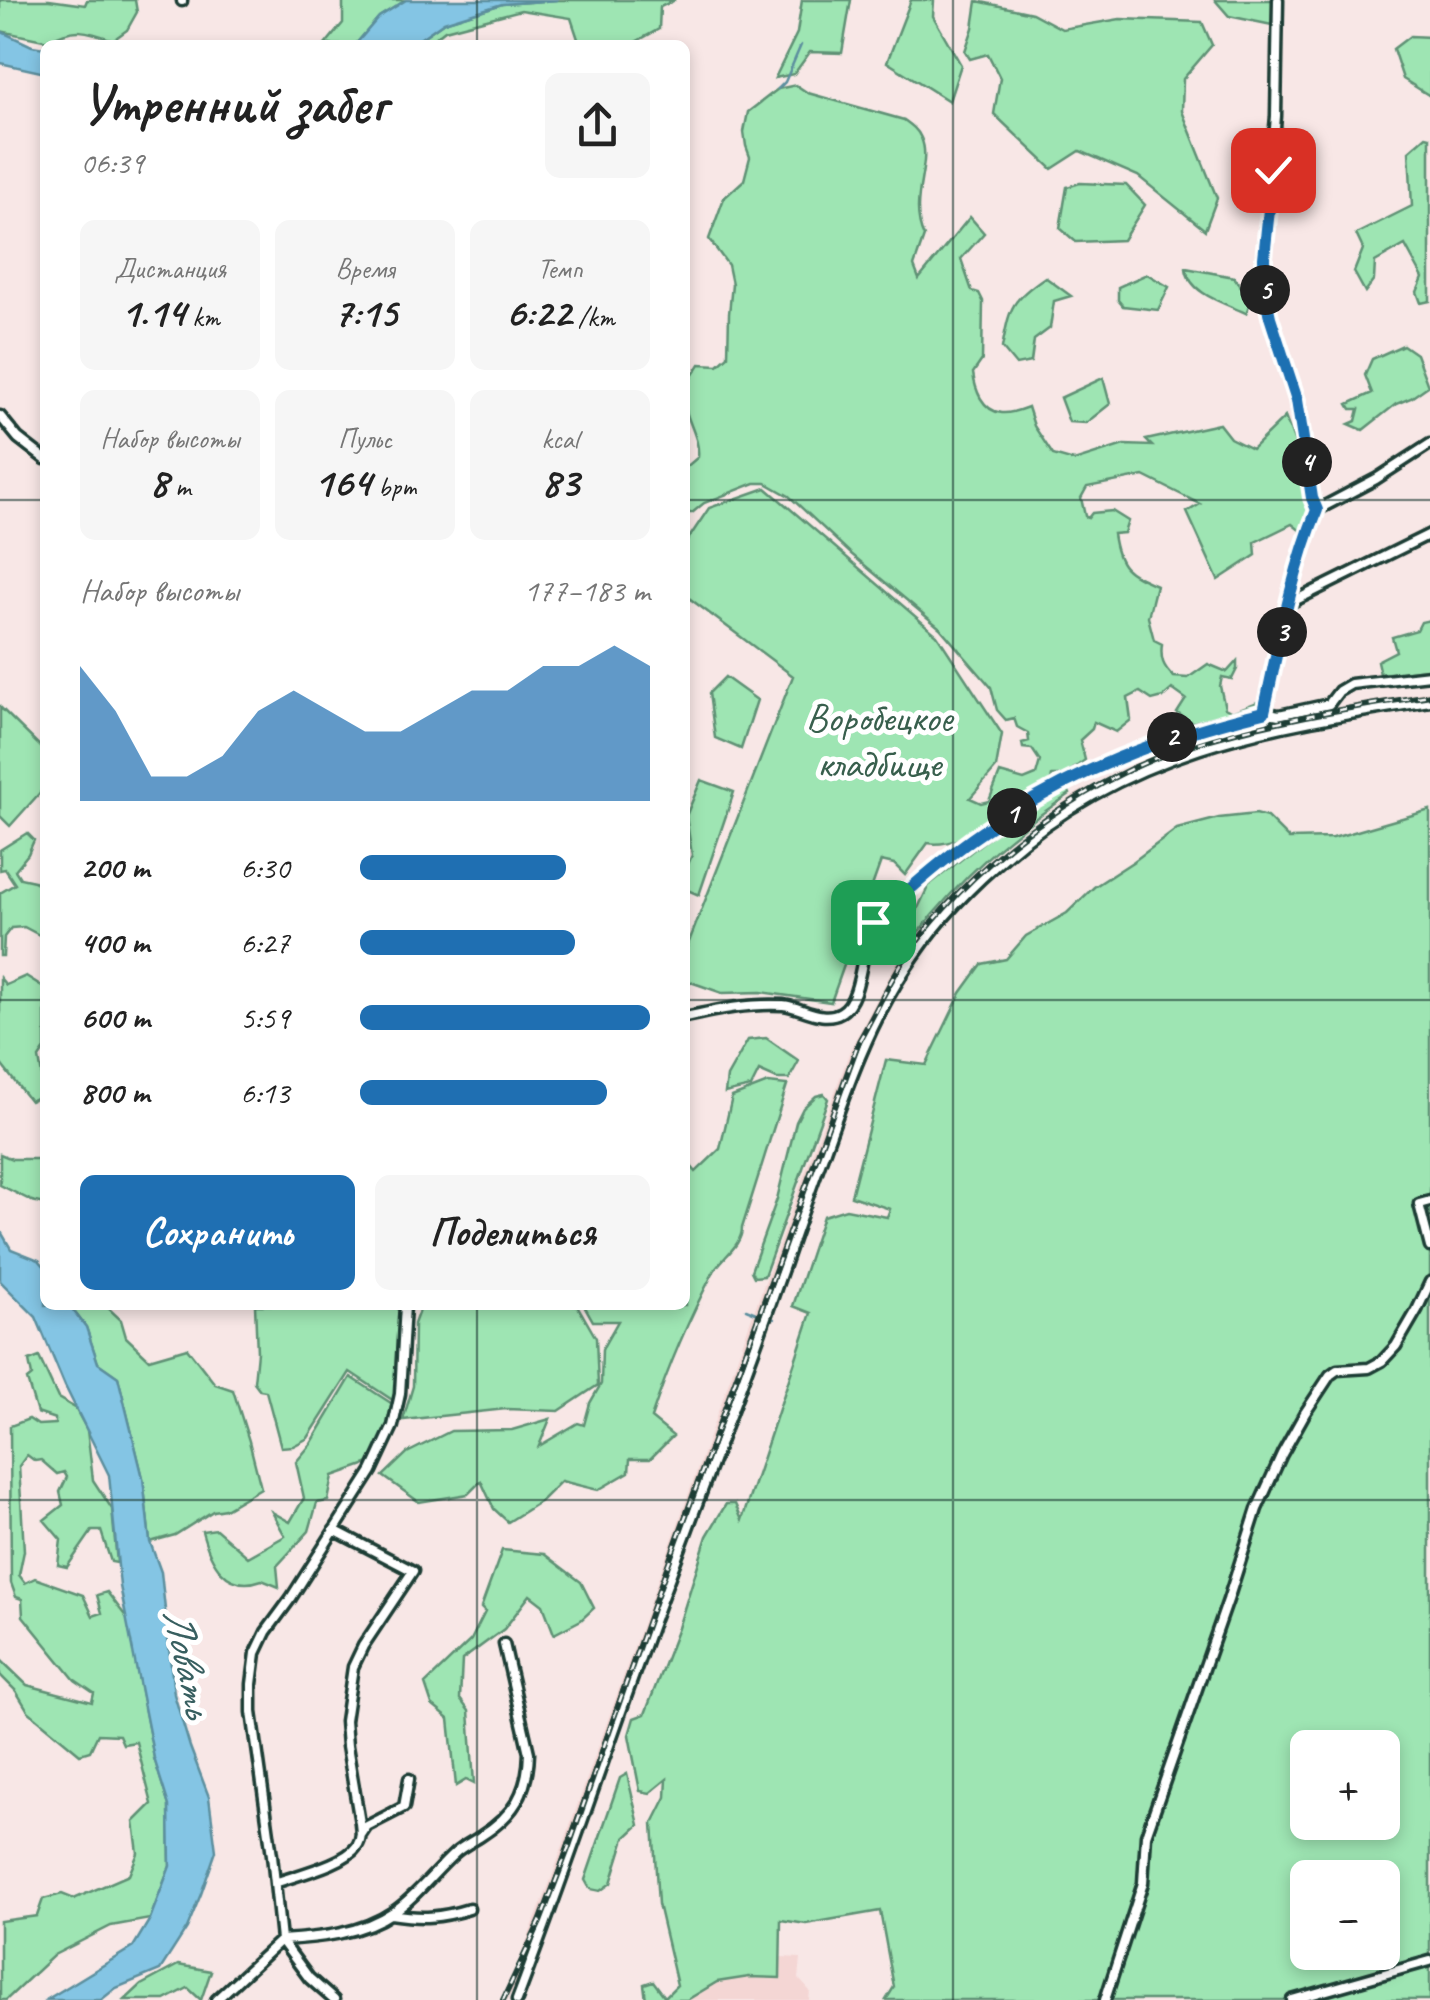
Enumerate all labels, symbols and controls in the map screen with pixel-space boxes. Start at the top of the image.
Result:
text: Утренний забег [80,69,387,139]
button: share [545,73,650,178]
pin [1231,128,1316,213]
text: 06:39 [80,142,144,183]
icon: check [1246,143,1301,198]
text: Дистанция [114,251,226,286]
text: Время [335,251,395,286]
text: Темп [537,251,583,286]
pin: 5 [1240,265,1290,315]
text: 5 [1259,272,1271,307]
text: 1.14 [120,286,185,339]
text: 7:15 [333,286,397,339]
text: 6:22 [505,286,571,339]
text: km [185,299,220,334]
text: /km [571,299,615,334]
text: Набор высоты [101,421,239,456]
text: Пульс [338,421,392,456]
text: kcal [541,421,579,456]
pin: 4 [1282,437,1332,487]
text: 4 [1301,444,1313,479]
text: 8 [149,456,168,509]
text: 164 [314,456,371,509]
text: 83 [541,456,579,509]
text: m [168,469,191,504]
text: bpm [371,469,416,504]
text: Набор высоты [80,570,239,611]
text: 177–183 m [524,570,650,611]
pin: 3 [1257,607,1307,657]
text: 3 [1276,614,1288,649]
park label: Воробецкое кладбище [806,693,955,789]
pin: 2 [1147,712,1197,762]
text: 2 [1166,719,1178,754]
pin: 1 [987,788,1037,838]
text: 1 [1006,795,1018,830]
text: 200 m [80,847,149,888]
text: 6:30 [240,847,290,888]
pin [831,880,916,965]
icon: arrive [846,895,901,950]
text: 400 m [80,922,149,963]
text: 6:27 [240,922,290,963]
text: 600 m [80,997,150,1038]
text: 5:59 [240,997,290,1038]
text: 800 m [80,1072,149,1113]
text: 6:13 [240,1072,290,1113]
button: Сохранить [80,1175,355,1290]
button: Поделиться [375,1175,650,1290]
water label: Ловать [151,1603,226,1724]
map controls [1290,1730,1400,1970]
button: + [1290,1730,1400,1840]
button: − [1290,1860,1400,1970]

